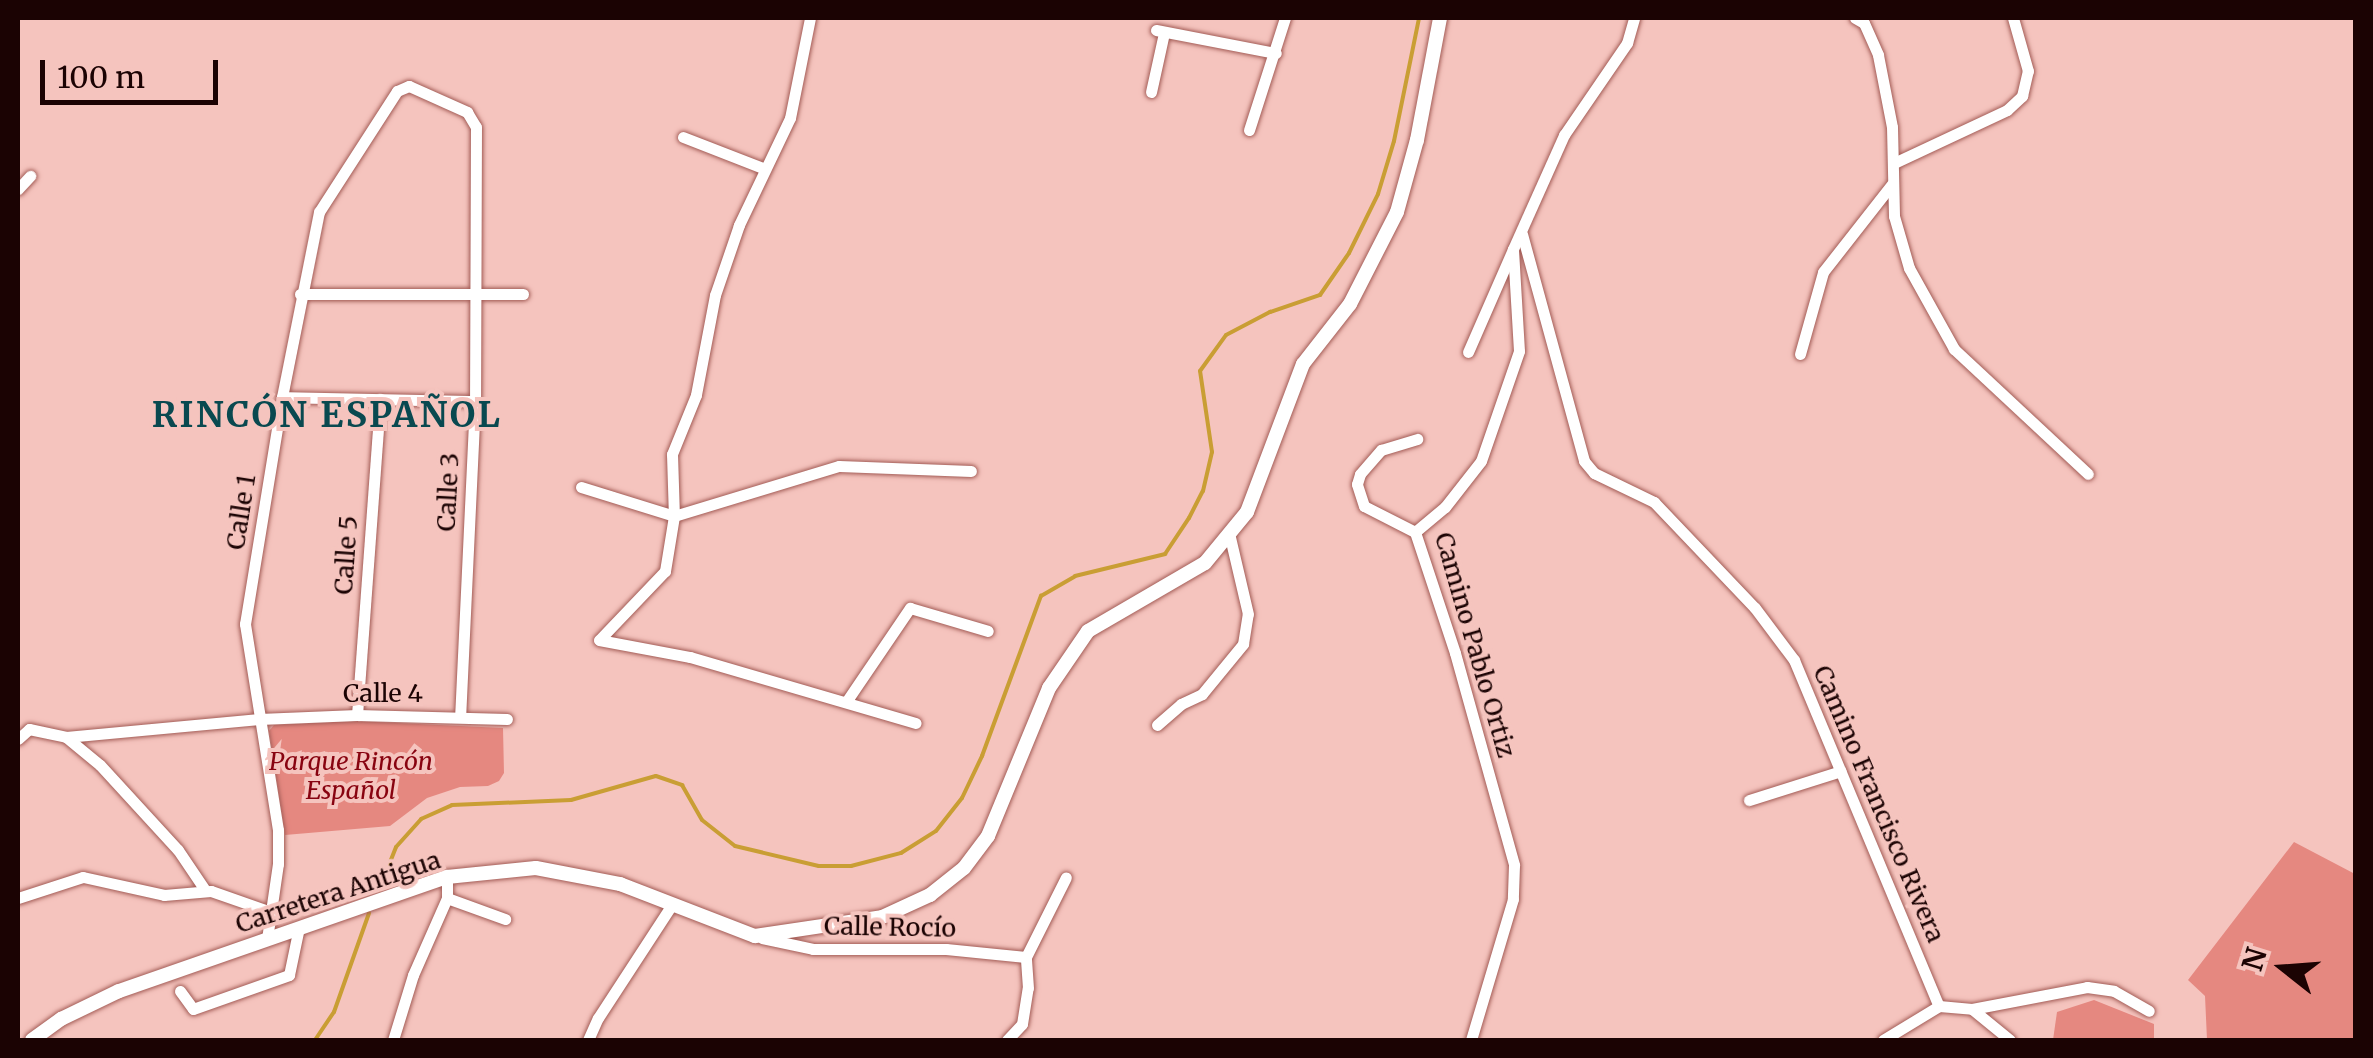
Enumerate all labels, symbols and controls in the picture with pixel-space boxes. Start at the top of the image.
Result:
scale bar [45,40,222,102]
text: 100 m [57,58,145,96]
district label: RINCÓN ESPAÑOL [152,394,502,436]
street label: Calle 3 [431,452,465,532]
street label: Calle 1 [220,472,262,552]
street label: Calle 5 [328,514,364,596]
street label: Camino Pablo Ortiz [1429,529,1521,761]
street label: Camino Francisco Rivera [1807,661,1951,947]
street label: Calle 4 [343,678,423,708]
park label: Parque Rincón Español [269,747,433,806]
street label: Carretera Antigua [232,845,444,939]
street label: Calle Rocío [824,911,956,943]
north arrow [2233,918,2333,1018]
text: N [2234,943,2275,975]

